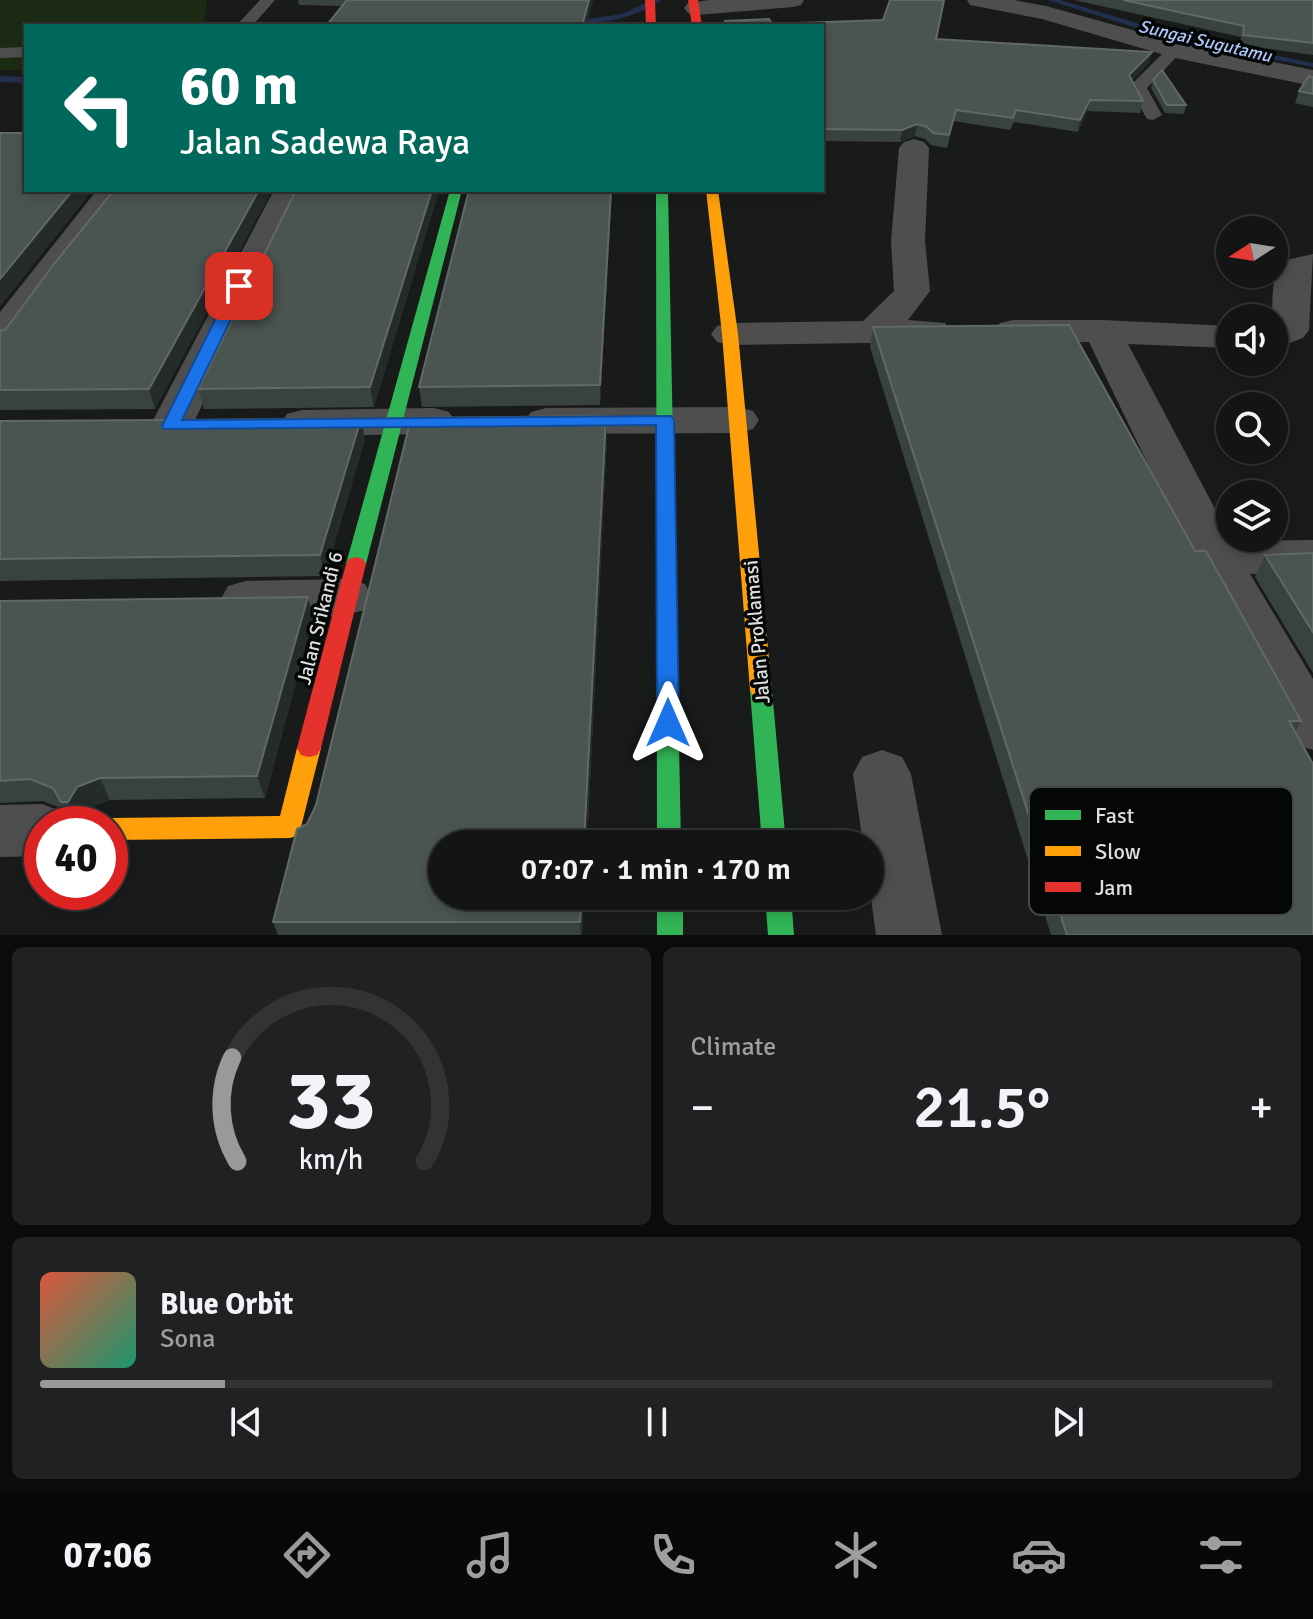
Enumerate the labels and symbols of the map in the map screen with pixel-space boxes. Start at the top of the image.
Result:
water label: Sungai Sugutamu [1136,15,1275,67]
north arrow [1216,216,1288,288]
pin [205,252,273,320]
street label: Jalan Srikandi 6 [291,549,349,687]
street label: Jalan Proklamasi [738,559,776,705]
position arrow [626,681,710,765]
legend [1029,787,1293,915]
text: Fast [1095,802,1135,829]
speed limit sign: 40 [24,806,128,910]
text: Slow [1095,838,1141,865]
text: Jam [1095,874,1133,901]

